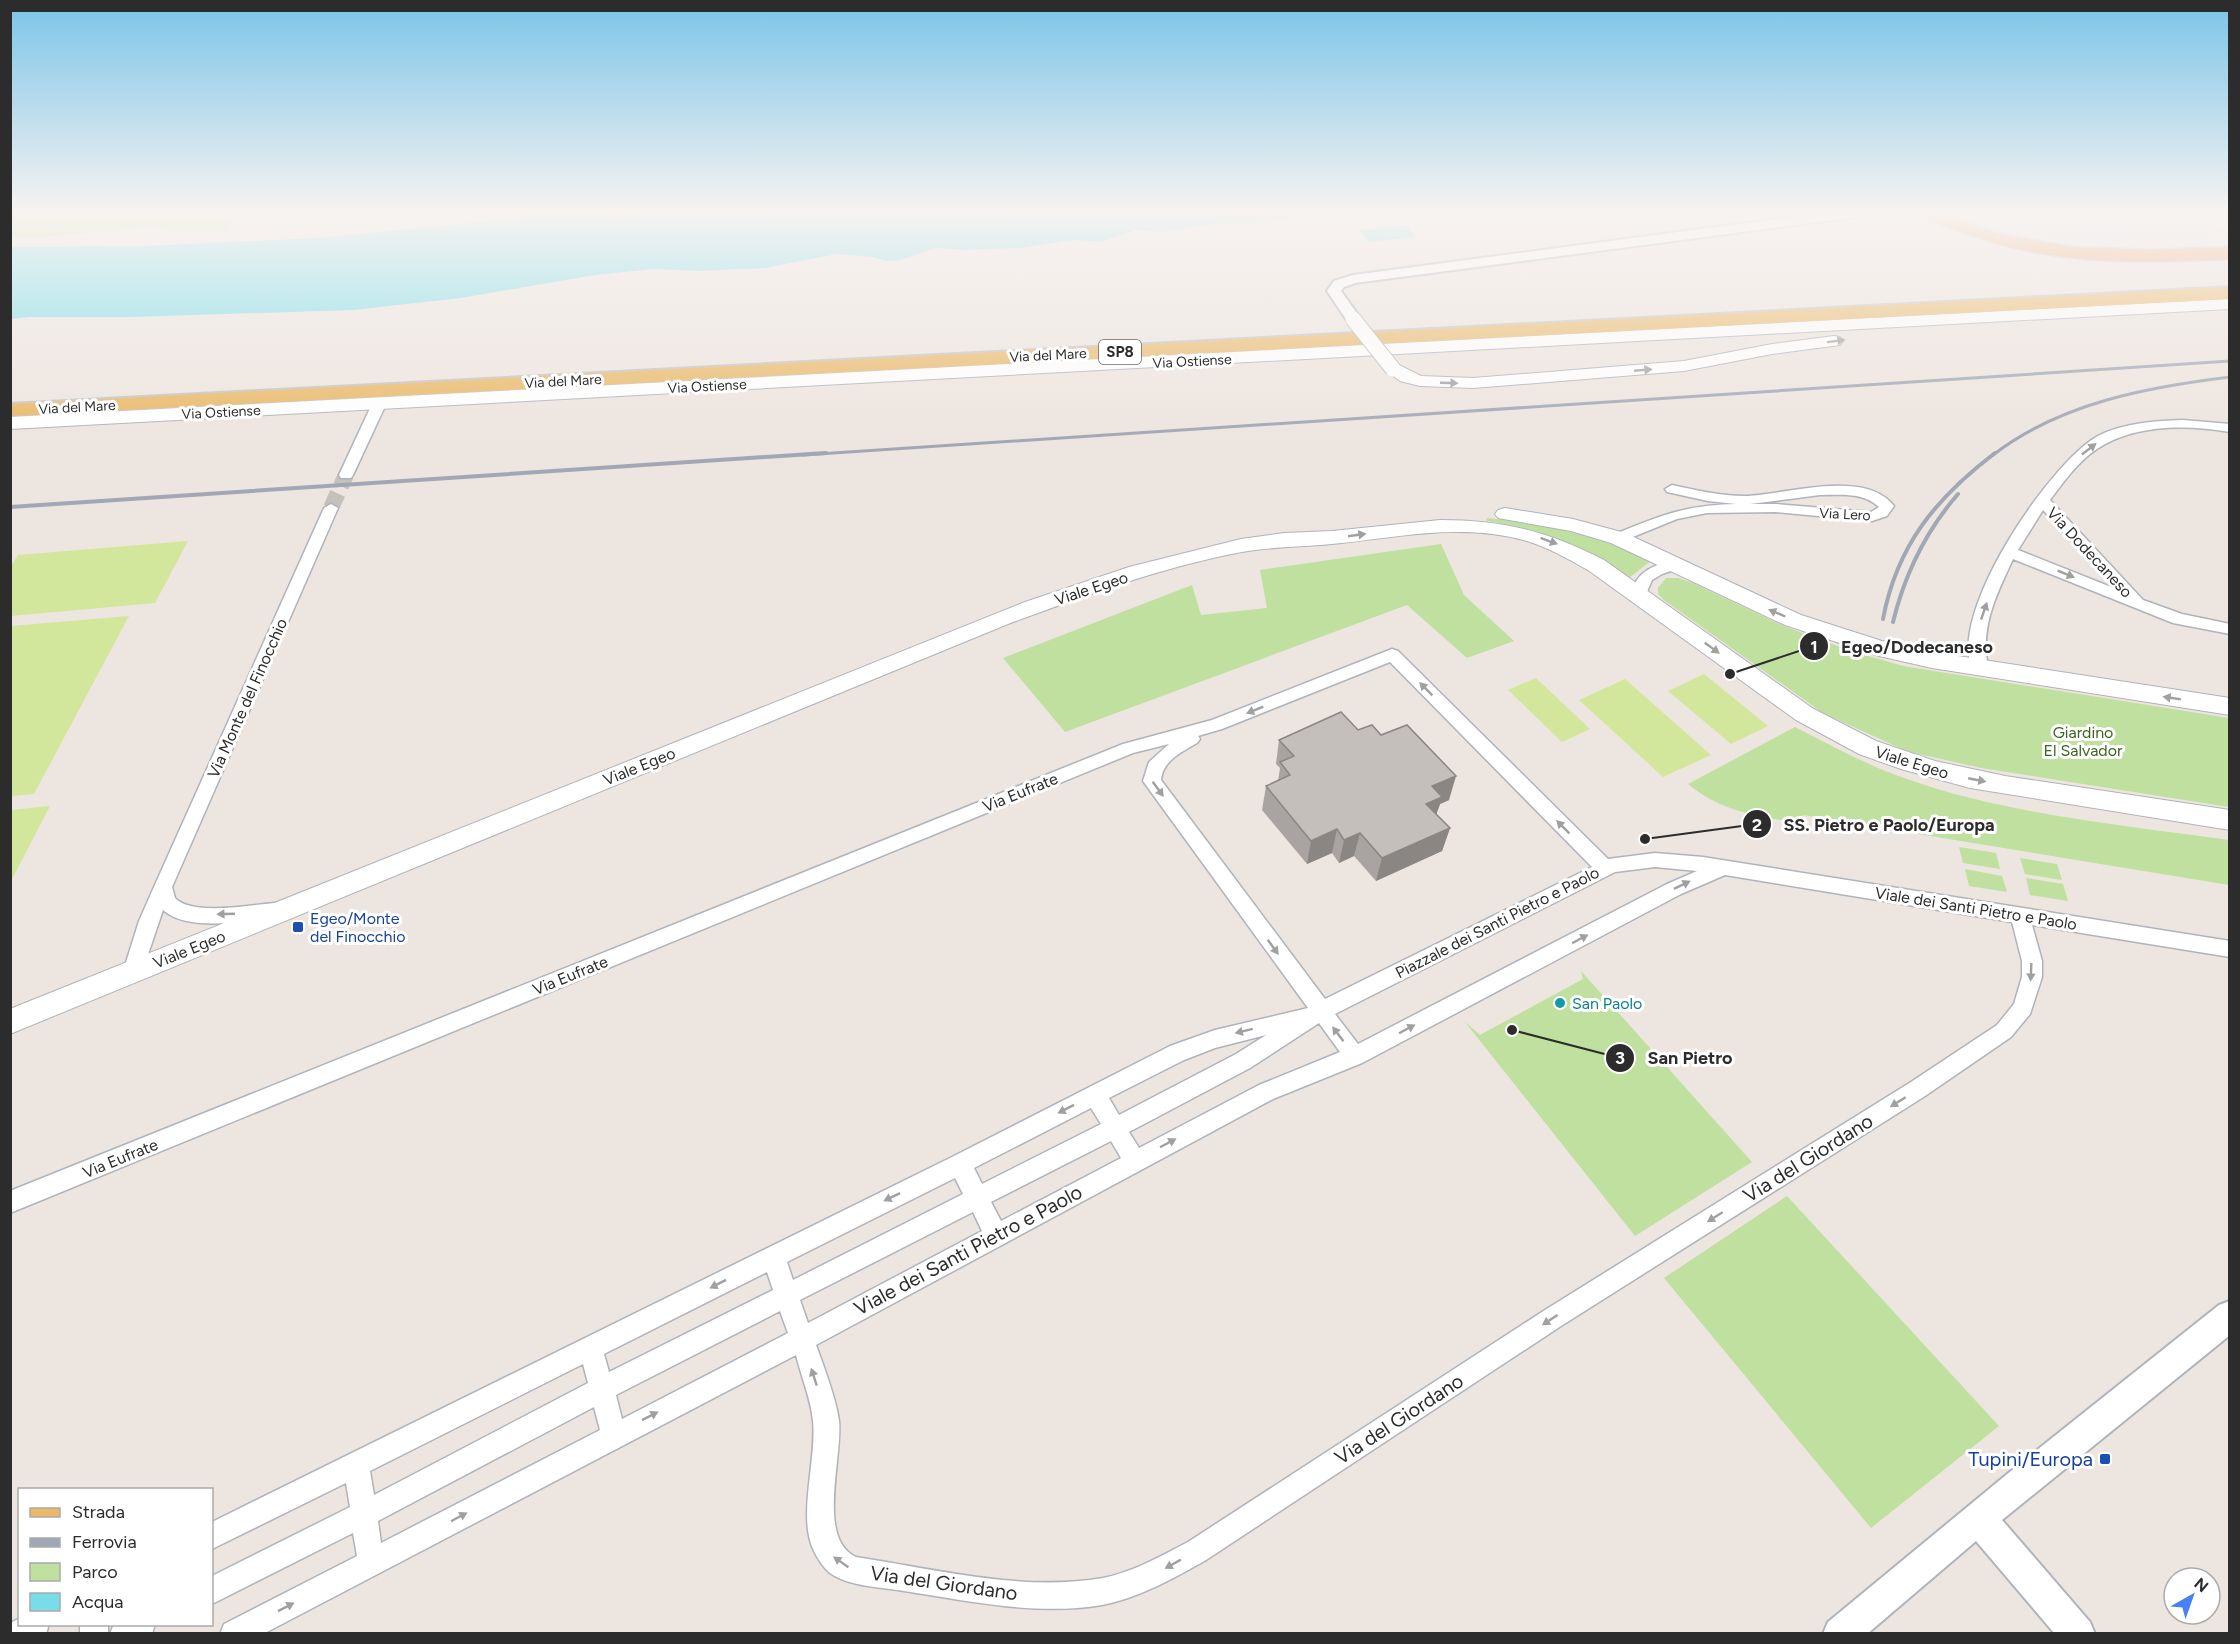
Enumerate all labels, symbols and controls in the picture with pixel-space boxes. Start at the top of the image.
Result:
one-way arrow [1826,336,1845,346]
road number: SP8 [1099,340,1141,364]
street label: Via del Mare [1009,345,1087,366]
street label: Via Ostiense [1152,351,1232,372]
one-way arrow [1634,365,1653,375]
street label: Via del Mare [524,371,602,392]
street label: Via Ostiense [667,376,747,397]
one-way arrow [1439,378,1458,387]
street label: Via del Mare [38,397,116,418]
street label: Via Ostiense [181,402,261,423]
one-way arrow [2081,443,2097,456]
street label: Via Dodecaneso [2043,503,2136,601]
street label: Via Lero [1819,505,1871,524]
one-way arrow [1347,530,1366,539]
one-way arrow [1540,537,1558,546]
street label: Viale Egeo [1052,568,1130,609]
one-way arrow [2057,569,2075,579]
one-way arrow [1980,602,1989,620]
one-way arrow [1768,608,1786,617]
street label: Via Monte del Finocchio [204,615,291,781]
callout: Egeo/Dodecaneso [1799,628,2005,664]
text: 1 [1810,636,1818,658]
text: Egeo/Dodecaneso [1841,636,1993,658]
one-way arrow [1704,641,1719,653]
one-way arrow [1419,681,1433,696]
one-way arrow [2162,693,2181,702]
one-way arrow [1246,705,1264,715]
park label: Giardino El Salvador [2044,723,2123,760]
street label: Viale Egeo [1873,742,1951,783]
street label: Viale Egeo [600,743,678,790]
street label: Via Eufrate [980,769,1061,816]
one-way arrow [1967,776,1986,785]
one-way arrow [1152,782,1164,797]
callout: SS. Pietro e Paolo/Europa [1742,806,2007,842]
text: 2 [1752,814,1762,836]
text: SS. Pietro e Paolo/Europa [1783,814,1995,836]
one-way arrow [1556,820,1571,834]
street label: Piazzale dei Santi Pietro e Paolo [1392,863,1602,982]
one-way arrow [1674,880,1691,890]
street label: Viale dei Santi Pietro e Paolo [1874,883,2078,934]
one-way arrow [217,909,236,918]
place label: Egeo/Monte del Finocchio [310,909,405,946]
marker: Egeo/Monte del Finocchio [291,920,305,934]
street label: Viale Egeo [150,926,228,973]
one-way arrow [1571,934,1588,944]
one-way arrow [1267,939,1279,954]
street label: Via Eufrate [530,952,611,999]
one-way arrow [2027,963,2036,982]
place label: San Paolo [1572,994,1642,1013]
marker: San Paolo [1553,996,1567,1010]
one-way arrow [1399,1024,1416,1034]
one-way arrow [1235,1026,1254,1036]
one-way arrow [1332,1026,1344,1042]
callout: San Pietro [1605,1040,1744,1076]
text: 3 [1615,1047,1625,1069]
text: San Pietro [1647,1047,1733,1069]
one-way arrow [1889,1096,1906,1107]
one-way arrow [1058,1104,1075,1113]
street label: Via del Giordano [1739,1108,1877,1208]
street label: Via Eufrate [80,1135,161,1182]
one-way arrow [1160,1138,1177,1148]
street label: Viale dei Santi Pietro e Paolo [850,1180,1086,1320]
one-way arrow [884,1192,901,1202]
one-way arrow [1707,1211,1723,1222]
one-way arrow [709,1279,726,1288]
one-way arrow [1541,1315,1558,1326]
one-way arrow [809,1368,819,1386]
street label: Via del Giordano [1330,1368,1468,1470]
one-way arrow [642,1411,659,1421]
place label: Tupini/Europa [1968,1447,2093,1471]
marker: Tupini/Europa [2098,1452,2112,1466]
legend [18,1488,213,1626]
text: Strada [72,1501,125,1523]
one-way arrow [450,1512,468,1522]
text: Ferrovia [72,1531,137,1553]
one-way arrow [833,1557,850,1568]
one-way arrow [1165,1558,1181,1569]
text: Parco [72,1561,118,1583]
street label: Via del Giordano [869,1561,1019,1605]
north arrow [2162,1566,2222,1626]
text: N [2190,1574,2212,1596]
text: Acqua [72,1591,123,1613]
one-way arrow [278,1602,295,1612]

